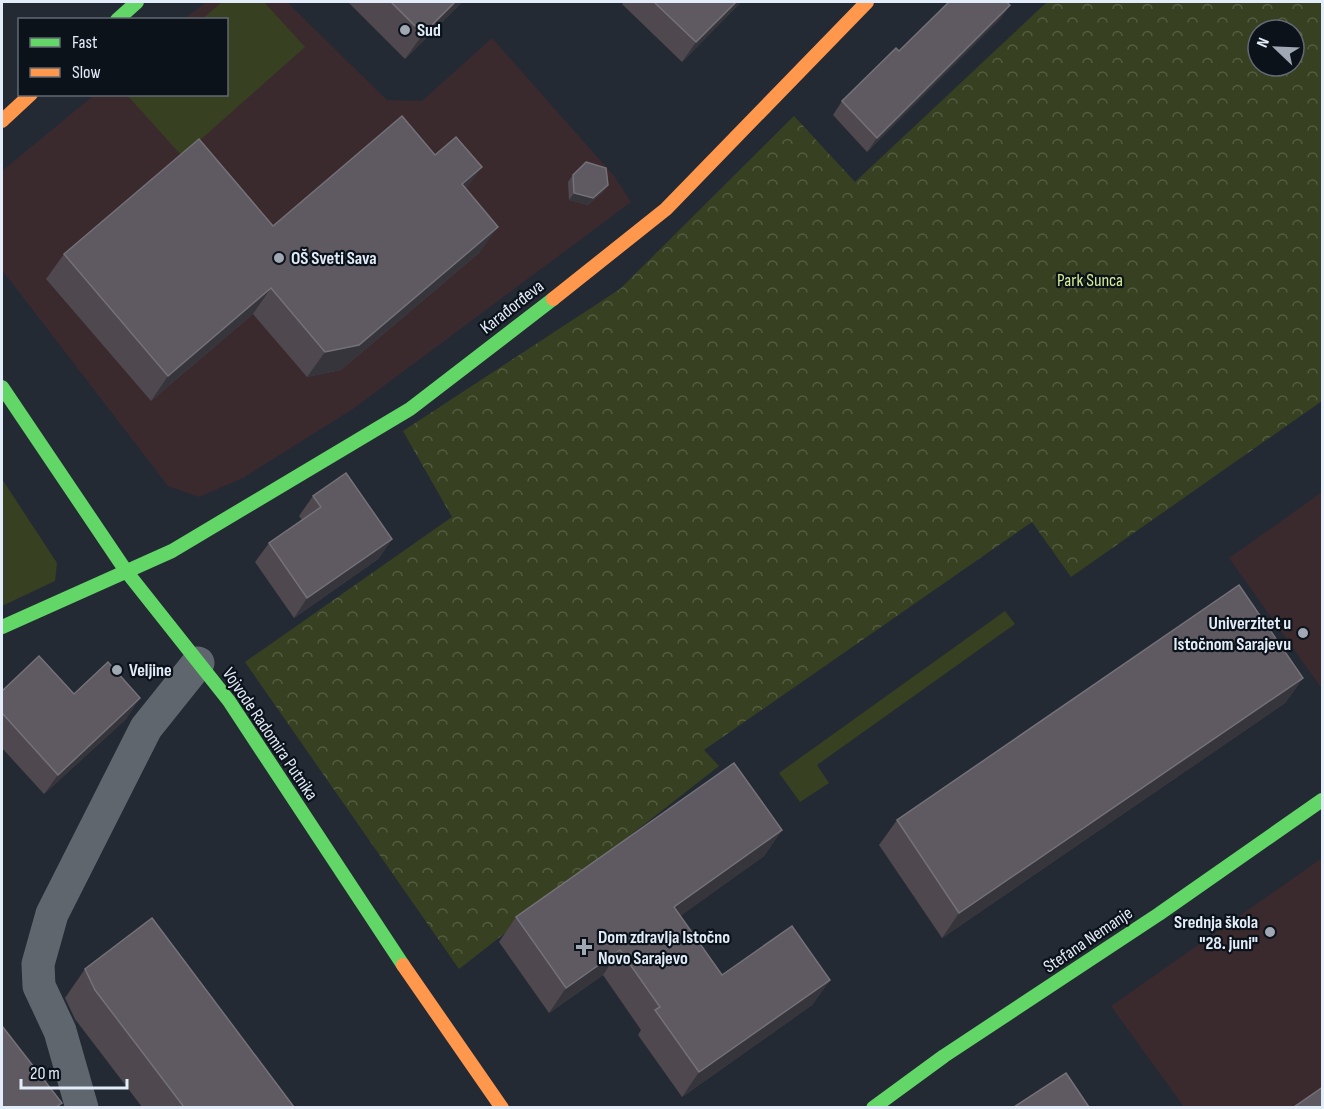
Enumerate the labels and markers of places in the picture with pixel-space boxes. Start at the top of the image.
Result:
place label: Sud [417,20,441,41]
marker: Sud [398,23,412,37]
place label: OŠ Sveti Sava [291,248,377,269]
marker: OŠ Sveti Sava [272,251,286,265]
place label: Univerzitet u Istočnom Sarajevu [1174,613,1291,655]
marker: Univerzitet u Istočnom Sarajevu [1296,626,1310,640]
place label: Veljine [129,660,172,681]
marker: Veljine [110,663,124,677]
place label: Srednja škola "28. juni" [1174,912,1258,954]
marker: Srednja škola "28. juni" [1263,925,1277,939]
place label: Dom zdravlja Istočno Novo Sarajevo [598,927,730,969]
marker: Dom zdravlja Istočno Novo Sarajevo [575,938,593,956]

